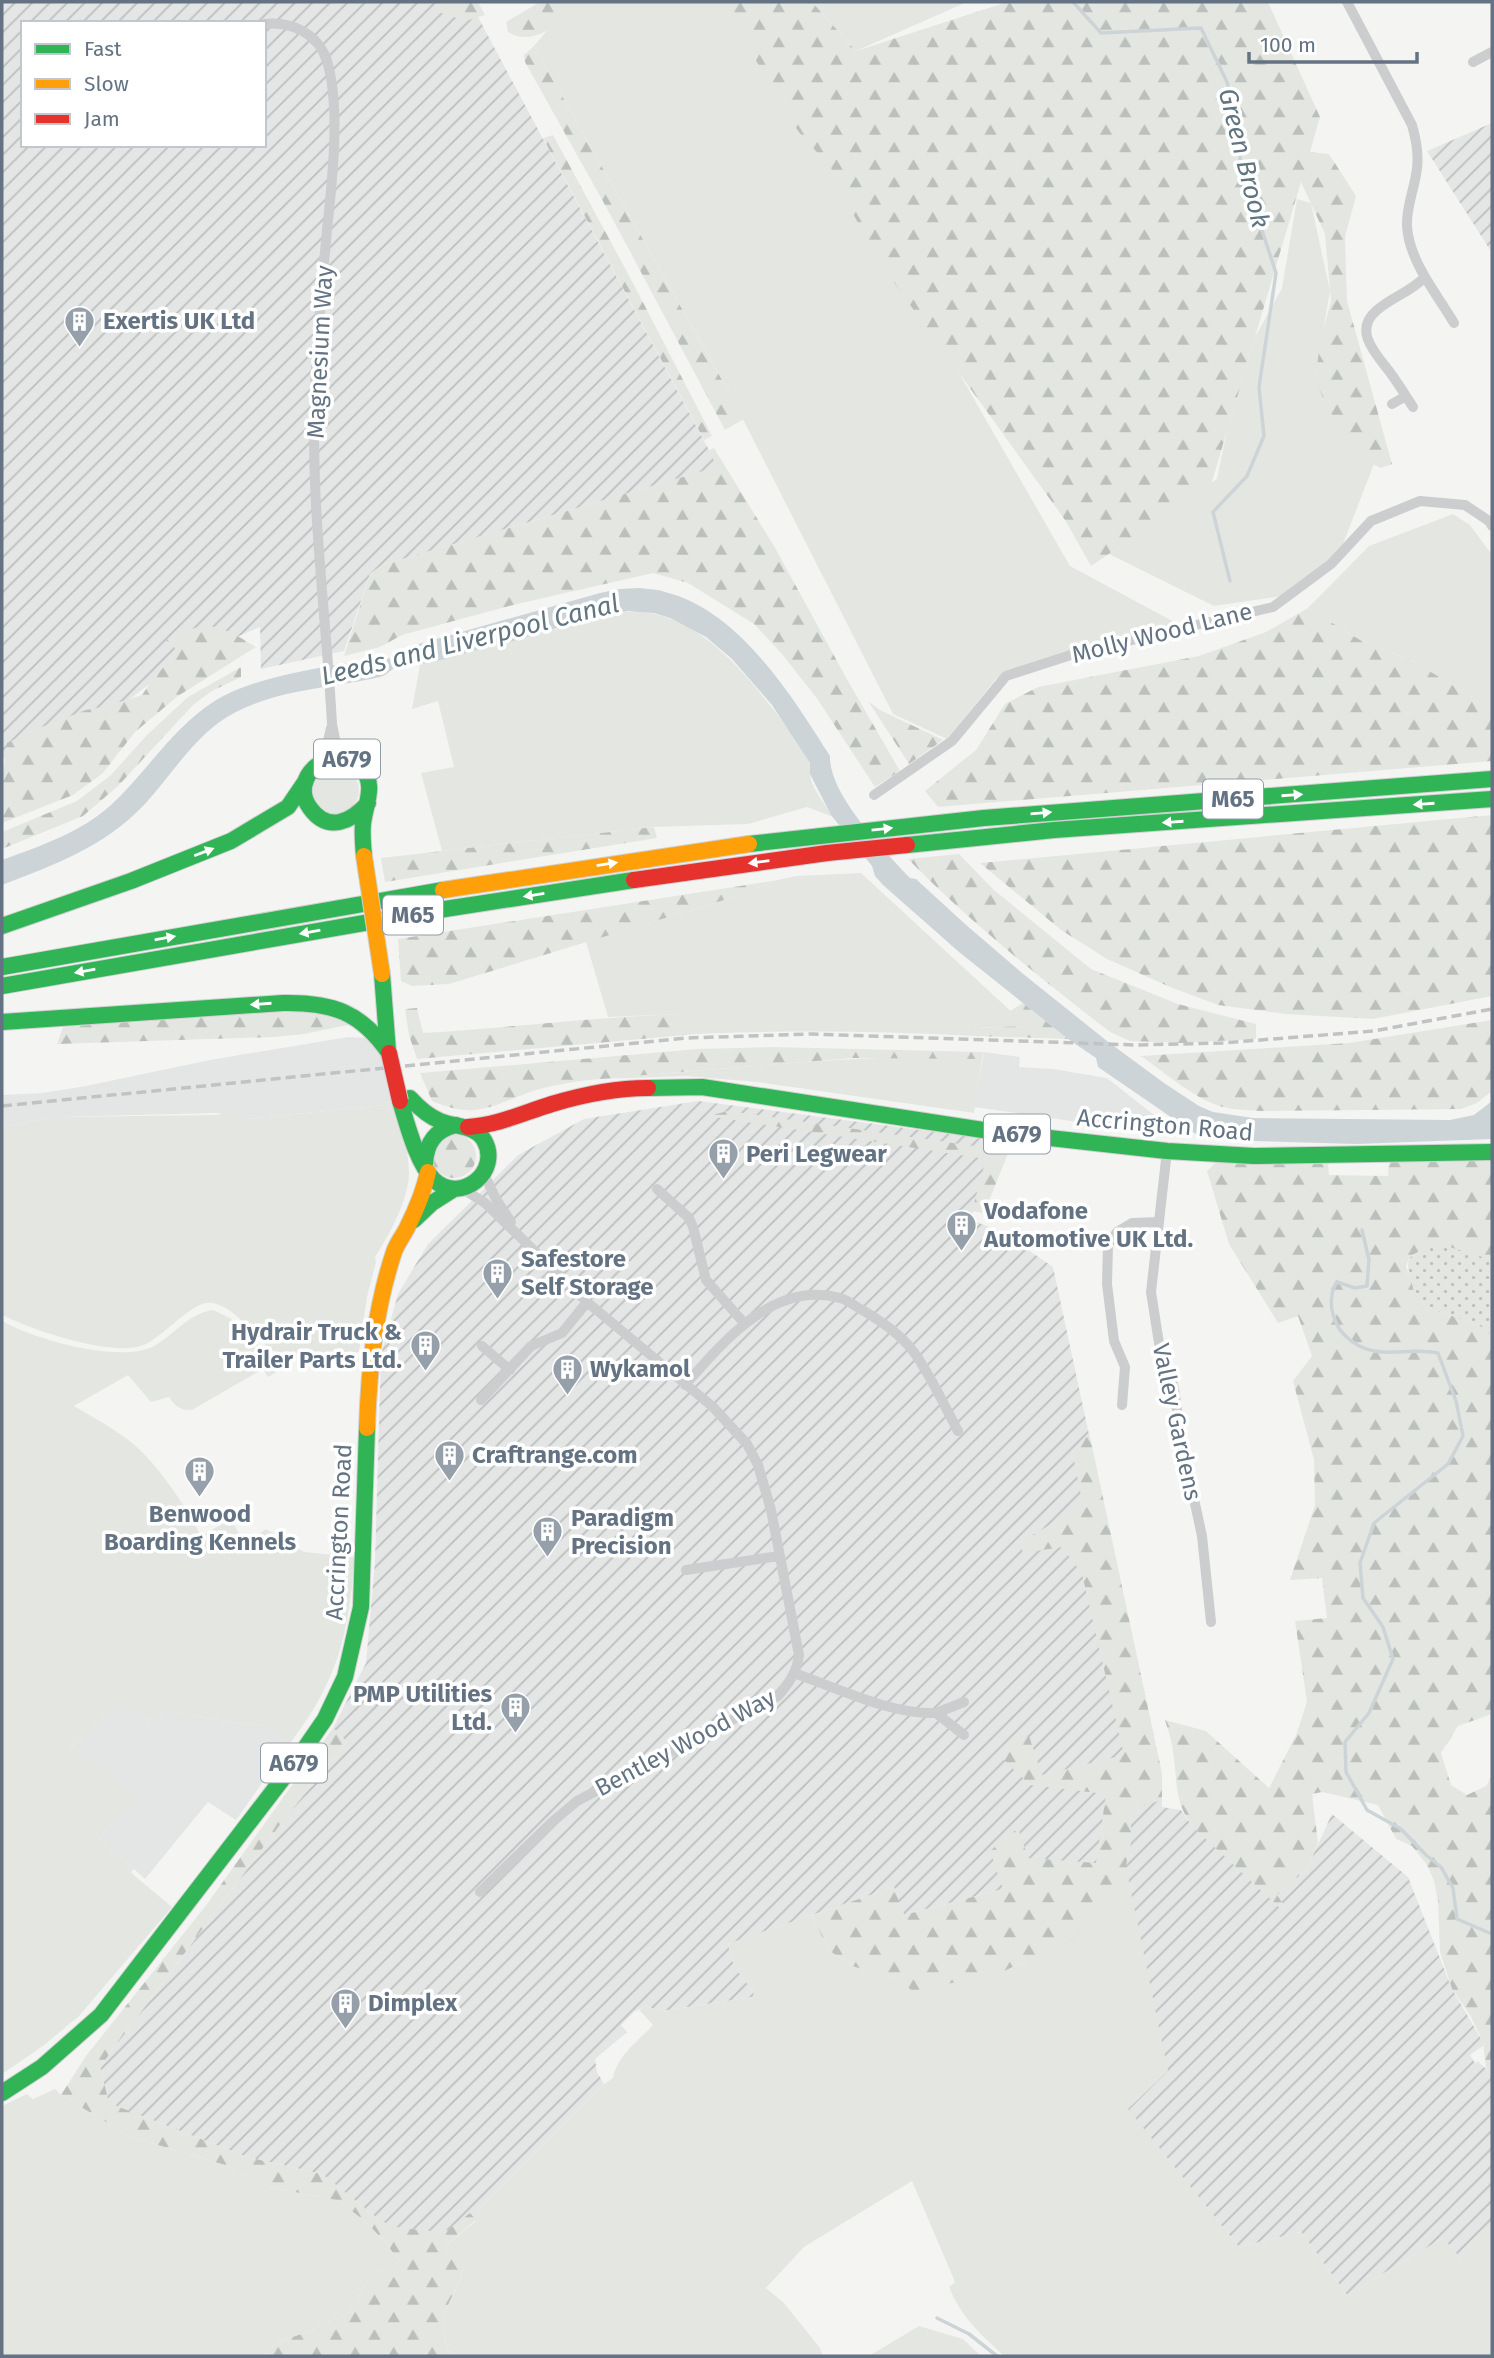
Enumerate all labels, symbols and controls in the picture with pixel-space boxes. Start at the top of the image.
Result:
legend [21,21,266,147]
scale bar [1249,21,1417,65]
text: 100 m [1260,32,1316,58]
text: Fast [84,36,122,62]
text: Slow [84,71,129,97]
water label: Green Brook [1212,85,1276,231]
text: Jam [84,106,120,132]
street label: Magnesium Way [301,264,339,439]
building icon: Exertis UK Ltd [63,304,97,348]
place label: Exertis UK Ltd [103,307,255,335]
water label: Leeds and Liverpool Canal [318,588,622,692]
street label: Molly Wood Lane [1069,597,1255,669]
road number: A679 [314,740,380,778]
road number: M65 [1203,779,1263,818]
one-way arrow [1281,789,1303,800]
one-way arrow [1413,799,1435,810]
one-way arrow [1030,807,1052,818]
one-way arrow [1162,817,1184,828]
one-way arrow [871,823,893,834]
one-way arrow [193,847,214,858]
one-way arrow [748,856,770,867]
one-way arrow [596,858,618,869]
one-way arrow [523,890,545,901]
road number: M65 [383,896,443,934]
one-way arrow [299,927,321,938]
one-way arrow [155,932,177,943]
one-way arrow [74,966,96,977]
one-way arrow [250,999,272,1010]
street label: Accrington Road [1076,1103,1254,1147]
road number: A679 [984,1114,1050,1154]
building icon: Peri Legwear [706,1137,740,1181]
place label: Peri Legwear [746,1140,887,1168]
place label: Vodafone Automotive UK Ltd. [983,1197,1193,1253]
building icon: Vodafone Automotive UK Ltd. [944,1208,978,1252]
place label: Safestore Self Storage [521,1245,654,1301]
building icon: Safestore Self Storage [481,1256,515,1300]
place label: Hydrair Truck & Trailer Parts Ltd. [222,1318,402,1374]
building icon: Hydrair Truck & Trailer Parts Ltd. [408,1329,442,1373]
street label: Valley Gardens [1147,1341,1207,1503]
building icon: Wykamol [550,1352,584,1396]
place label: Wykamol [590,1355,691,1383]
building icon: Craftrange.com [432,1438,466,1482]
place label: Craftrange.com [472,1441,638,1469]
street label: Accrington Road [320,1443,358,1621]
building icon: Benwood Boarding Kennels [183,1455,217,1499]
place label: Benwood Boarding Kennels [104,1500,297,1556]
place label: Paradigm Precision [571,1504,674,1560]
building icon: Paradigm Precision [531,1515,565,1559]
place label: PMP Utilities Ltd. [353,1680,492,1736]
street label: Bentley Wood Way [590,1684,780,1802]
building icon: PMP Utilities Ltd. [498,1691,532,1735]
road number: A679 [261,1744,327,1782]
building icon: Dimplex [328,1986,362,2030]
place label: Dimplex [368,1989,458,2017]

